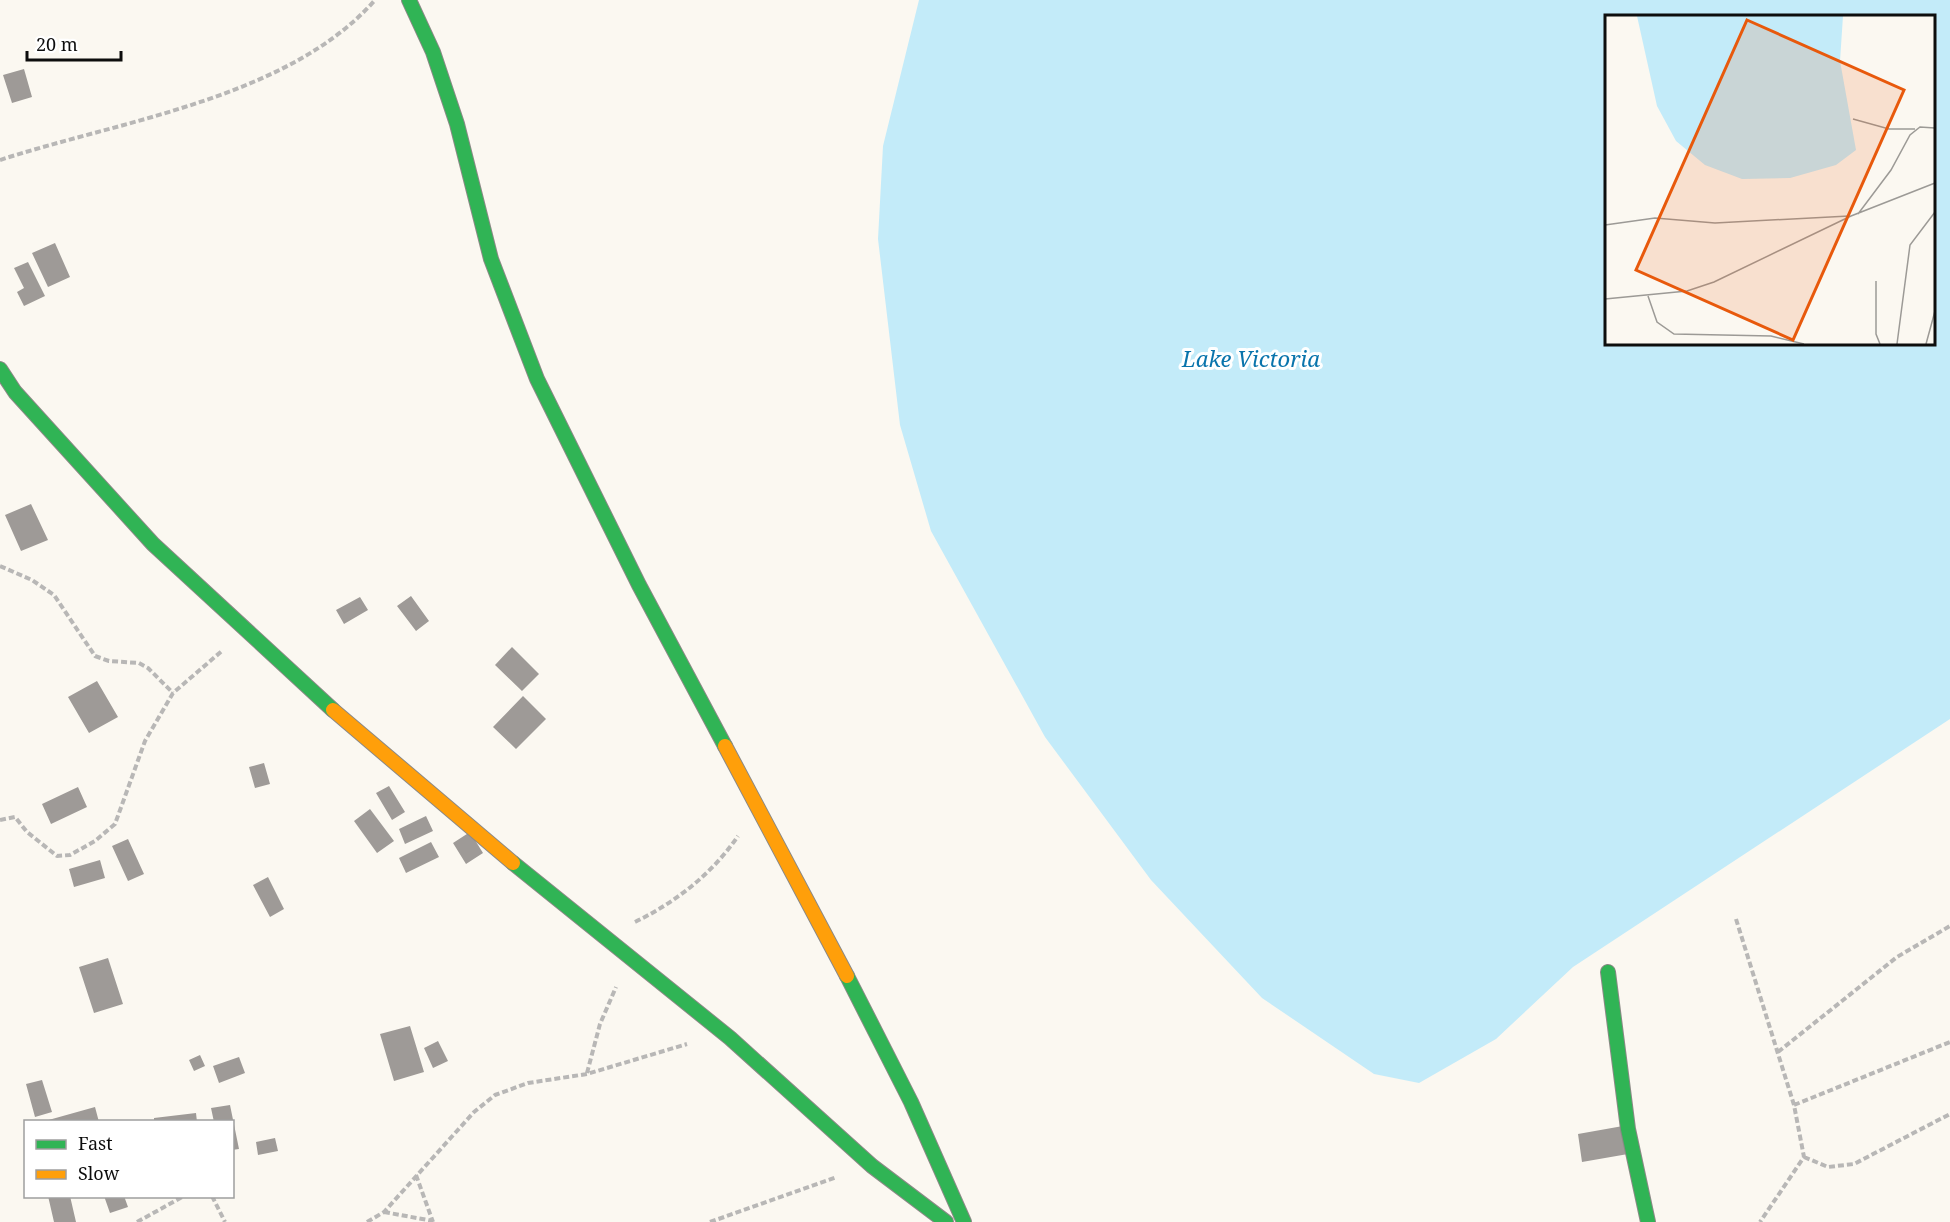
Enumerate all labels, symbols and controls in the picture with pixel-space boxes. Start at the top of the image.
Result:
inset map [1605,15,1935,345]
scale bar [27,24,122,62]
text: 20 m [36,32,78,56]
water label: Lake Victoria [1181,343,1320,373]
legend [24,1120,234,1198]
text: Fast [78,1131,113,1155]
text: Slow [78,1161,120,1185]

